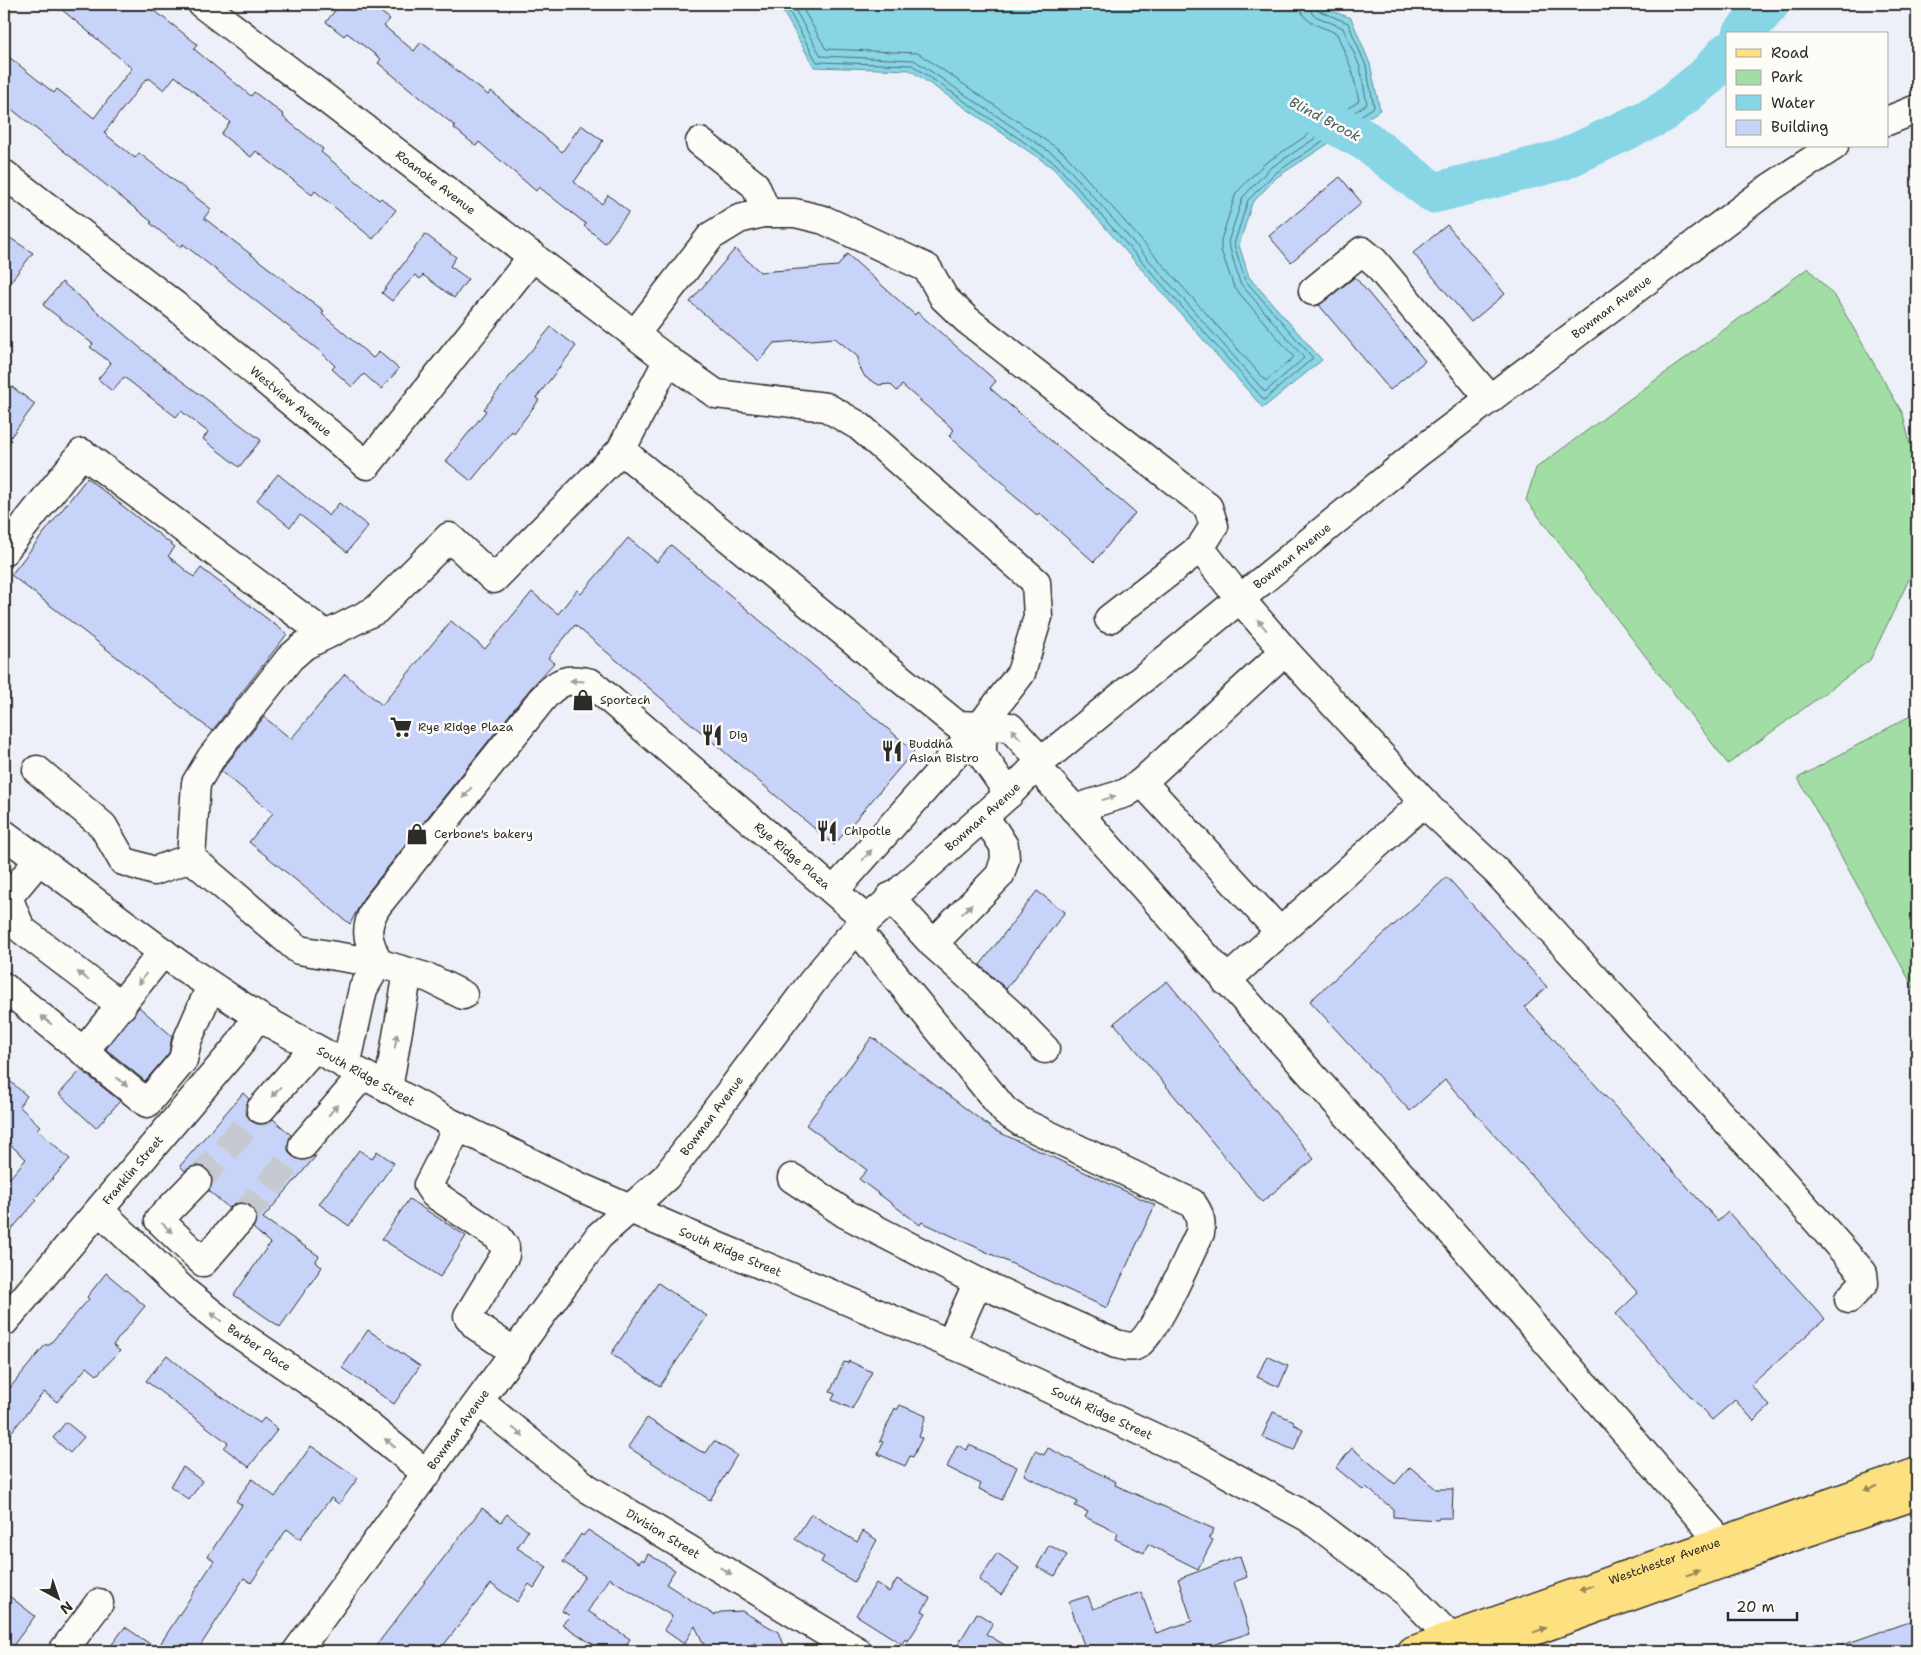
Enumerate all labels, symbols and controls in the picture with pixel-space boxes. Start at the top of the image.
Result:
legend [1726,32,1888,148]
text: Road [1771,43,1809,63]
text: Park [1771,67,1803,87]
water label: Blind Brook [1286,93,1364,145]
text: Water [1771,93,1815,113]
text: Building [1771,117,1828,137]
street label: Roanoke Avenue [392,147,479,218]
street label: Bowman Avenue [1568,272,1655,342]
street label: Westview Avenue [246,363,335,440]
street label: Bowman Avenue [1250,519,1335,593]
one-way arrow [1257,619,1268,632]
one-way arrow [569,677,585,685]
shop icon: Sportech [570,687,596,713]
place label: Sportech [600,692,651,708]
supermarket icon: Rye Ridge Plaza [388,714,414,740]
place label: Rye Ridge Plaza [418,719,514,735]
restaurant icon: Dig [699,722,725,748]
place label: Dig [729,727,748,743]
one-way arrow [1010,728,1022,740]
place label: Buddha Asian Bistro [909,736,979,766]
restaurant icon: Buddha Asian Bistro [879,738,905,764]
street label: Bowman Avenue [942,779,1024,855]
one-way arrow [462,786,473,799]
one-way arrow [1102,794,1117,802]
restaurant icon: Chipotle [814,818,840,844]
street label: Rye Ridge Plaza [751,819,834,893]
shop icon: Cerbone's bakery [404,821,430,847]
place label: Chipotle [844,823,891,839]
place label: Cerbone's bakery [434,826,533,842]
one-way arrow [861,848,872,861]
one-way arrow [961,904,973,916]
one-way arrow [77,971,90,982]
one-way arrow [137,972,147,986]
one-way arrow [40,1015,53,1026]
one-way arrow [392,1032,400,1048]
street label: South Ridge Street [314,1042,418,1110]
street label: Bowman Avenue [677,1072,747,1159]
one-way arrow [116,1076,128,1087]
one-way arrow [270,1085,282,1097]
one-way arrow [327,1104,338,1116]
street label: Franklin Street [99,1132,167,1208]
one-way arrow [161,1222,173,1234]
street label: South Ridge Street [676,1223,784,1280]
one-way arrow [209,1312,223,1322]
street label: Barber Place [224,1320,294,1375]
street label: South Ridge Street [1049,1383,1155,1443]
street label: Bowman Avenue [423,1386,493,1473]
one-way arrow [512,1427,525,1438]
one-way arrow [384,1437,396,1449]
one-way arrow [1864,1485,1879,1492]
street label: Division Street [623,1505,703,1562]
street label: Westchester Avenue [1607,1534,1723,1588]
one-way arrow [720,1566,733,1575]
one-way arrow [1685,1569,1700,1576]
north arrow [32,1572,82,1622]
one-way arrow [1578,1584,1593,1592]
scale bar [1728,1590,1797,1622]
text: N [56,1597,76,1618]
text: 20 m [1736,1597,1775,1617]
one-way arrow [1533,1626,1548,1634]

